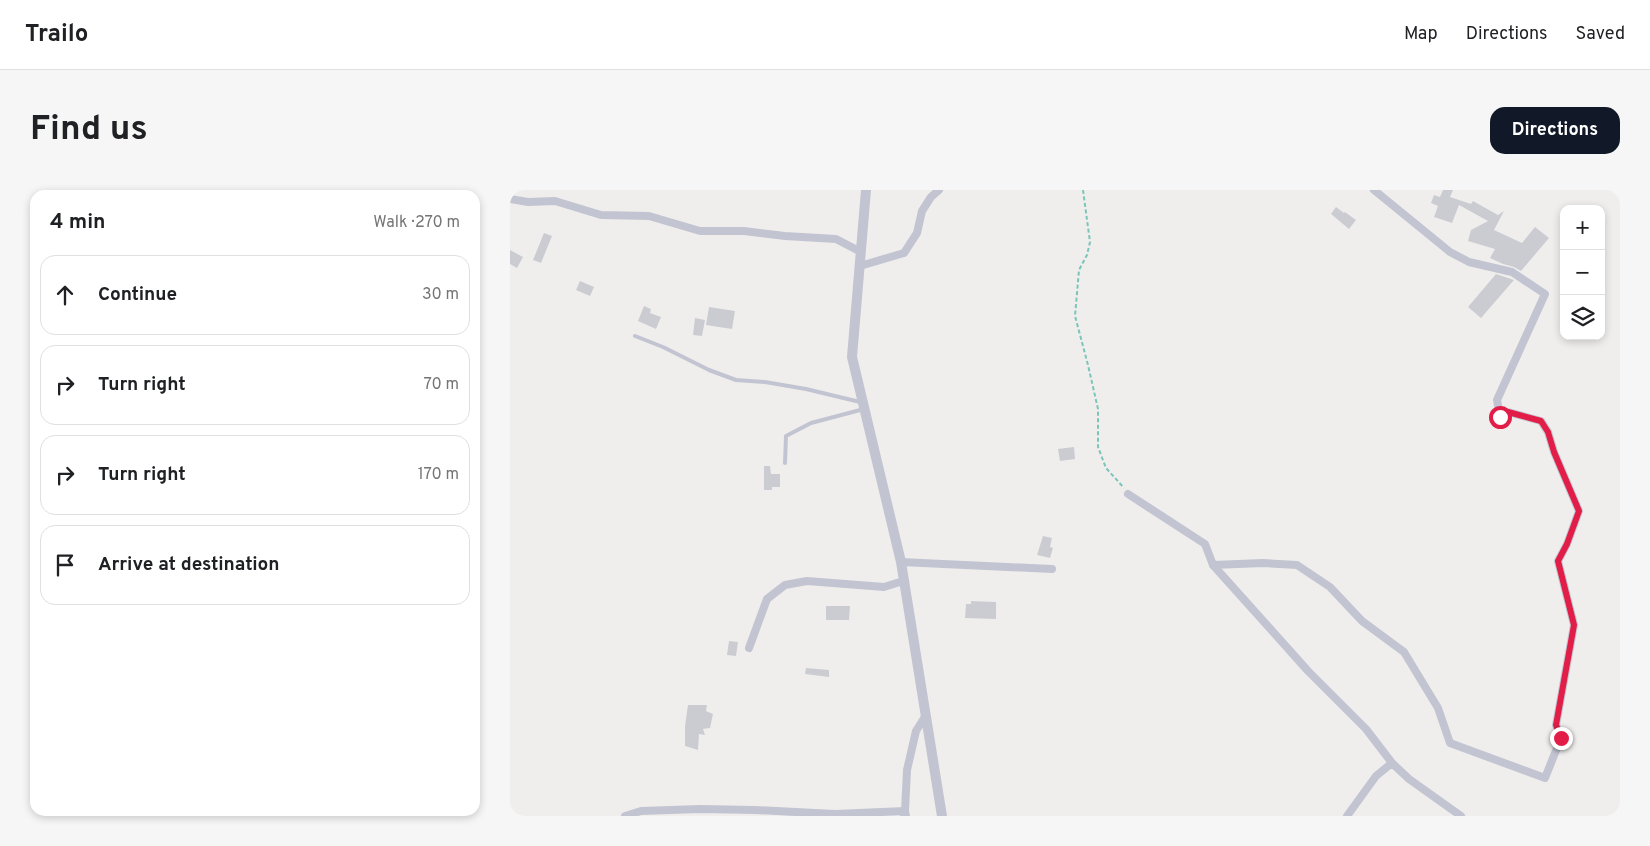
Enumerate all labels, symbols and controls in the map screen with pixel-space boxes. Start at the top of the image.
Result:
text: Trailo [25,20,88,50]
text: Map [1404,23,1438,46]
text: Directions [1466,23,1548,46]
text: Saved [1576,23,1625,46]
button: Directions [1490,107,1620,154]
text: Find us [30,108,148,152]
map controls [1560,205,1605,340]
button: + [1560,205,1605,250]
text: 4 min [50,209,106,236]
text: Walk · 270 m [373,213,460,233]
button: − [1560,250,1605,295]
icon: ahead [51,281,79,309]
text: Continue [98,283,177,307]
text: 30 m [422,285,459,305]
button: layers [1560,295,1605,340]
icon: right [51,371,79,399]
text: Turn right [98,373,186,397]
text: 70 m [424,375,459,395]
route start [1489,406,1512,429]
icon: right [51,461,79,489]
text: Turn right [98,463,186,487]
text: 170 m [418,465,459,485]
icon: arrive [51,551,79,579]
text: Arrive at destination [98,553,279,577]
route end [1550,727,1573,750]

